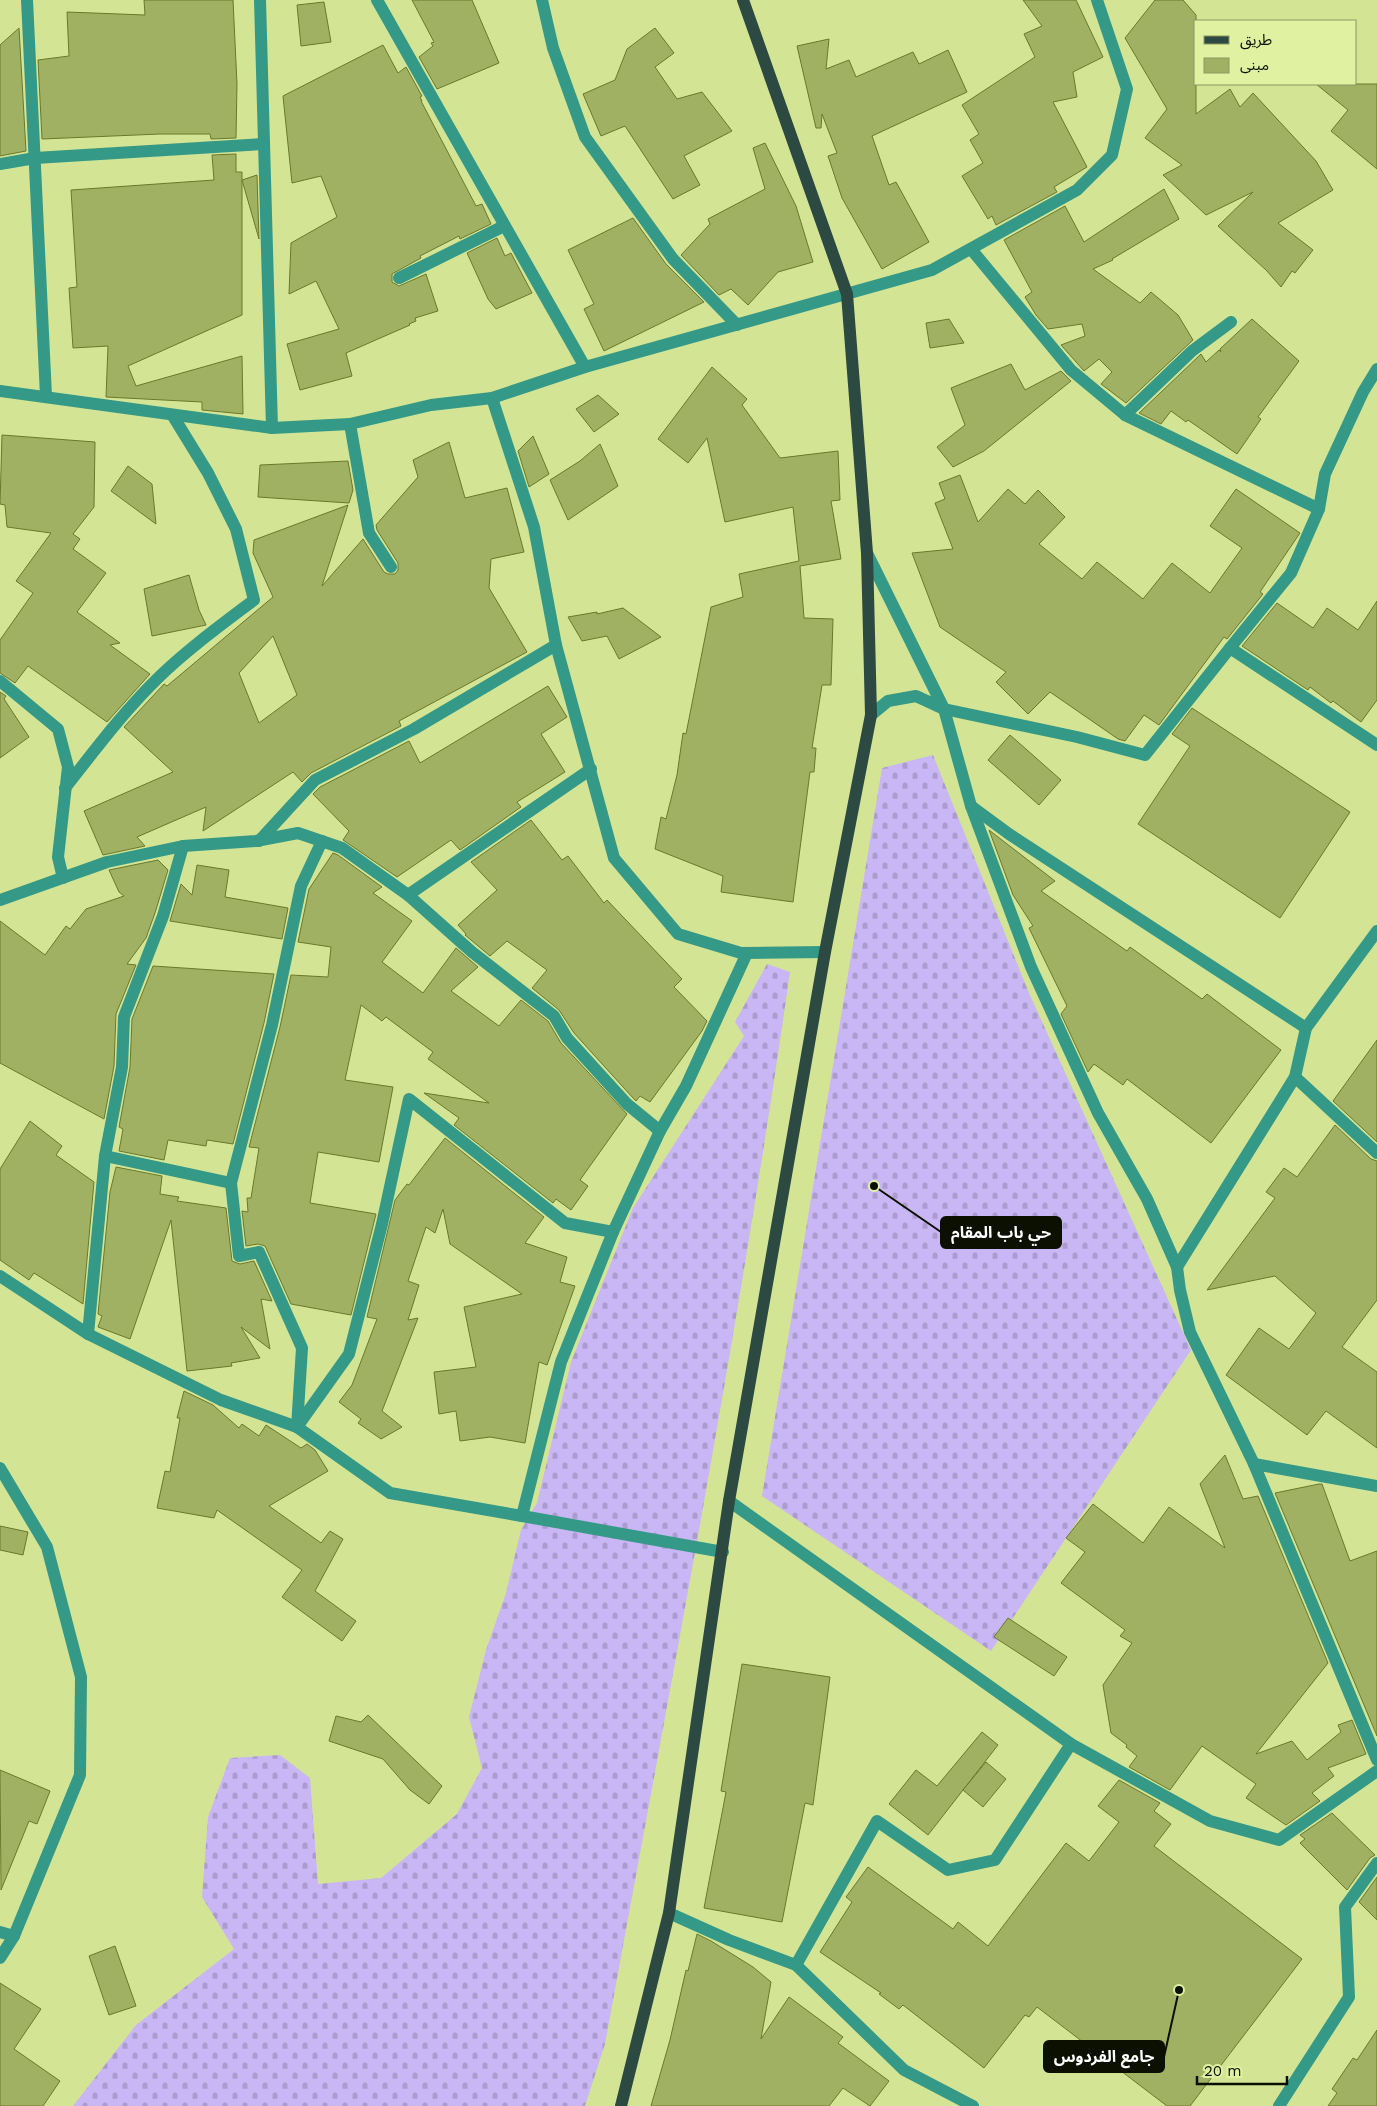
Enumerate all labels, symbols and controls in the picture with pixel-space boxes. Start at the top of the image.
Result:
legend [1194,20,1357,85]
text: طريق [1240,31,1272,50]
text: مبنى [1240,56,1269,74]
callout: حي باب المقام [941,1217,1061,1248]
text: حي باب المقام [951,1223,1051,1246]
callout: جامع الفردوس [1044,2041,1164,2072]
text: جامع الفردوس [1054,2047,1154,2069]
scale bar [1197,2054,1287,2086]
text: 20 m [1204,2062,1242,2080]

